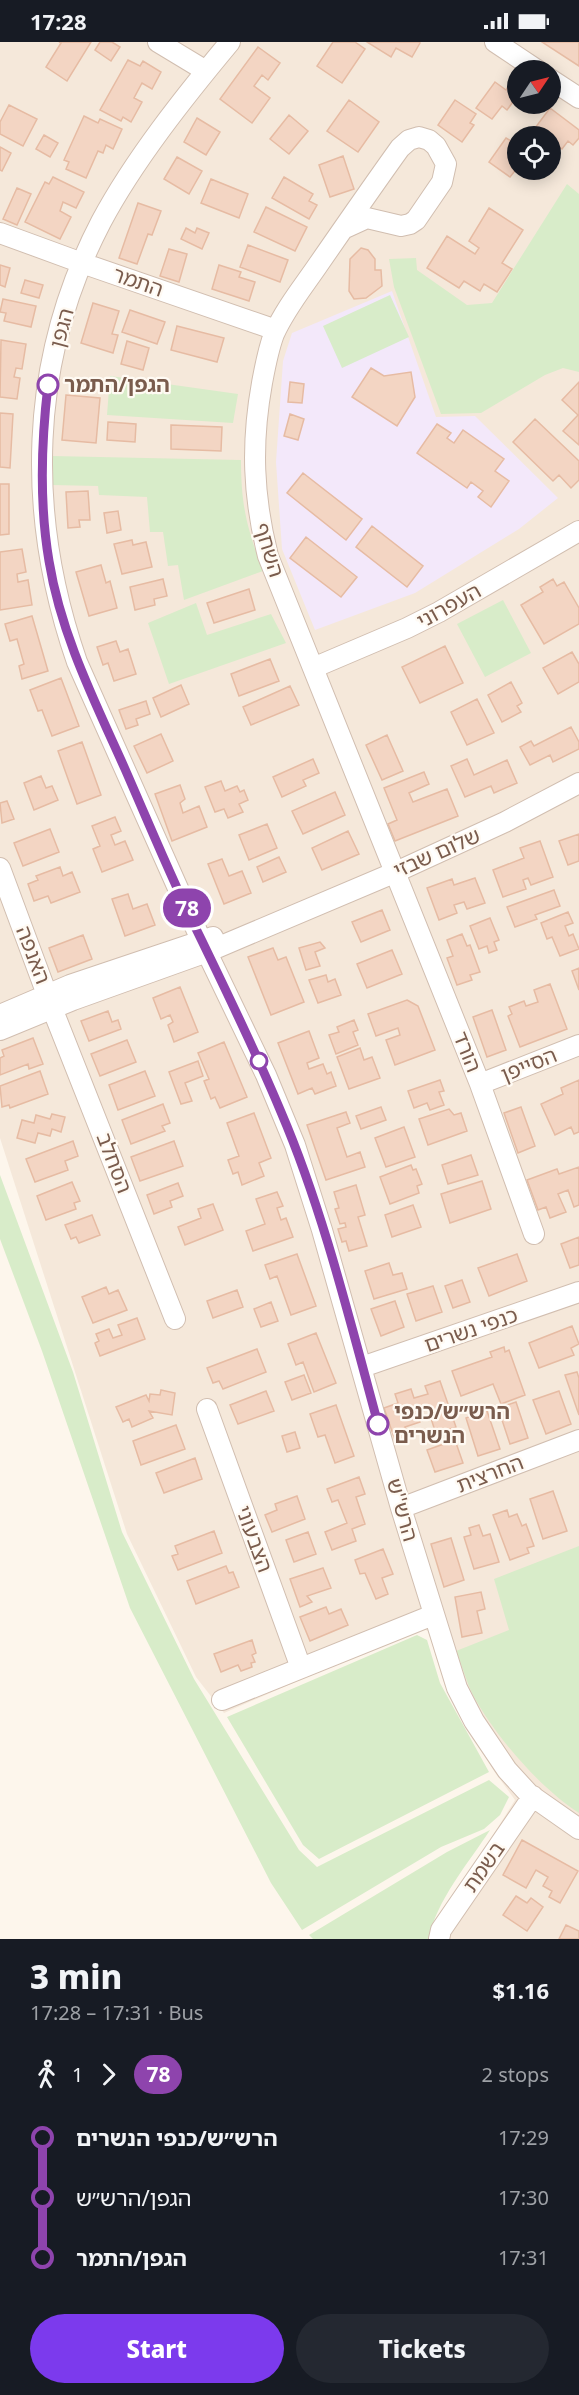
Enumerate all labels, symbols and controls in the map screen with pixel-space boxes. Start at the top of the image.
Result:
text: 17:28 [30,6,87,36]
north arrow [507,60,561,114]
map controls [507,60,561,180]
button: locate [507,126,561,180]
street label: התמר [109,259,167,303]
street label: הגפן [42,305,80,351]
place label: הגפן/התמר [64,370,170,398]
marker: הגפן/התמר [37,374,59,396]
street label: השחף [248,519,291,580]
street label: העפרוני [411,576,486,634]
street label: שלום שבזי [389,821,484,884]
line badge: 78 [160,888,214,928]
text: 78 [175,894,199,922]
street label: האנפה [10,922,58,988]
street label: הורד [447,1027,489,1076]
street label: הסייפן [496,1040,561,1088]
unlabelled marker [250,1052,268,1070]
street label: הסחלב [91,1128,139,1197]
street label: כנפי נשרים [420,1300,521,1358]
place label: הרש״ש/כנפי הנשרים [394,1397,510,1449]
marker: הרש״ש/כנפי הנשרים [367,1413,389,1435]
street label: החרצית [452,1448,527,1499]
street label: הרש''ש [381,1475,425,1544]
street label: הצבעוני [230,1501,280,1576]
street label: בשמת [456,1836,511,1897]
text: 3 min [30,1954,122,1999]
text: $1.16 [492,1975,549,2005]
text: 17:28 – 17:31 · Bus [30,1999,203,2026]
icon: walk [30,2058,63,2091]
icon: forward [92,2058,125,2091]
text: 78 [146,2060,170,2088]
text: 1 [72,2061,83,2088]
text: 2 stops [482,2061,549,2088]
text: הרש״ש/כנפי הנשרים [76,2122,278,2152]
text: 17:29 [498,2124,549,2151]
text: הגפן/הרש״ש [76,2182,192,2212]
text: 17:30 [498,2184,549,2211]
text: הגפן/התמר [76,2242,187,2272]
text: 17:31 [498,2244,549,2271]
button: Start [30,2314,284,2383]
button: Tickets [296,2314,549,2383]

